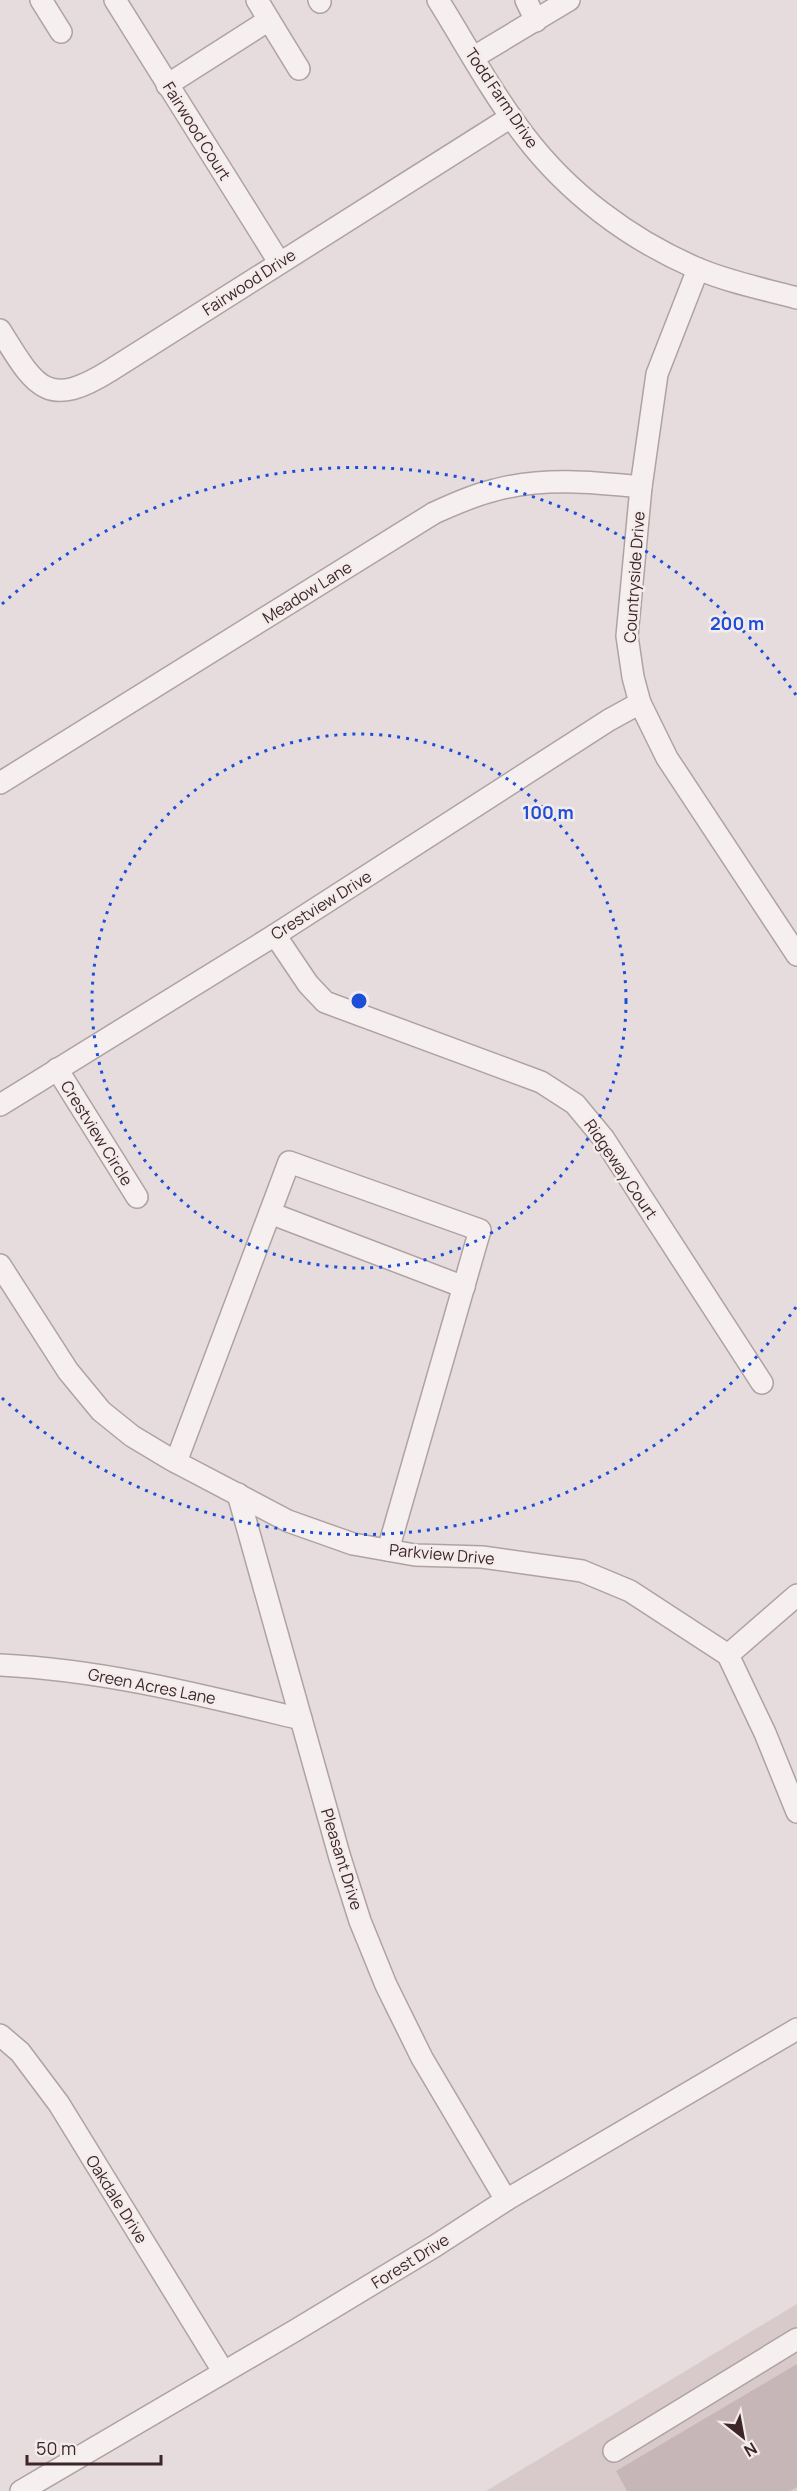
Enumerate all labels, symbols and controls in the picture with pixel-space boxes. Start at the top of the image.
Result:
street label: Todd Farm Drive [460,44,544,152]
street label: Fairwood Court [158,78,236,184]
street label: Fairwood Drive [198,244,300,320]
street label: Countryside Drive [618,510,650,644]
street label: Meadow Lane [258,556,356,628]
text: 200 m [710,611,764,635]
text: 100 m [522,800,574,824]
street label: Crestview Drive [266,865,376,945]
centre of rings [349,991,369,1011]
street label: Crestview Circle [56,1076,138,1190]
street label: Ridgeway Court [579,1115,663,1223]
street label: Parkview Drive [388,1538,496,1570]
street label: Green Acres Lane [86,1663,218,1709]
street label: Pleasant Drive [316,1805,368,1913]
street label: Oakdale Drive [81,2151,153,2247]
street label: Forest Drive [367,2228,453,2294]
north arrow [713,2407,773,2467]
scale bar [27,2428,160,2466]
text: 50 m [36,2436,76,2460]
text: N [740,2437,761,2462]

